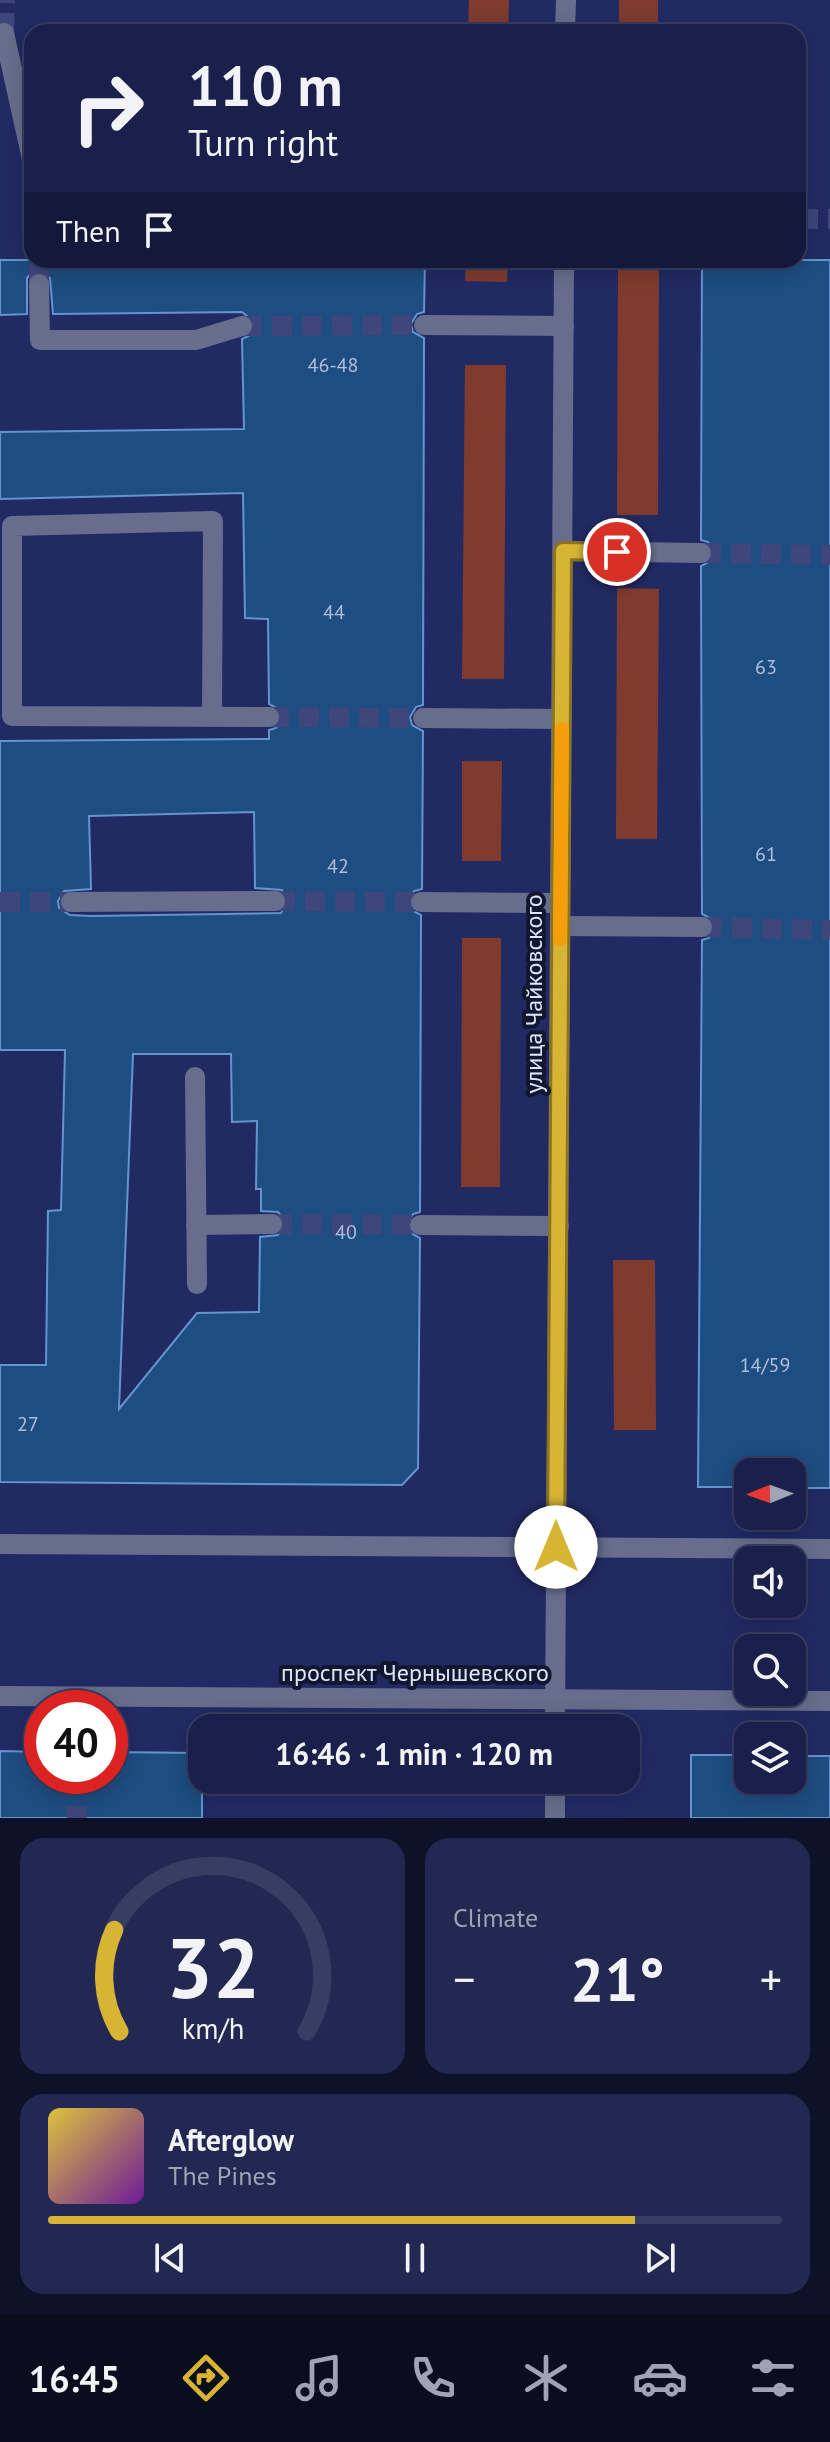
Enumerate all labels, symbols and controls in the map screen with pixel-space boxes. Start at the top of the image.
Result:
text: 110 m [188,49,343,121]
icon: right [56,56,160,160]
text: Turn right [188,119,338,166]
icon: arrive [137,208,181,252]
text: Then [56,211,121,250]
house number: 46-48 [308,352,358,378]
pin [583,518,651,586]
icon: arrive [595,530,639,574]
house number: 44 [323,599,345,625]
house number: 63 [755,654,777,680]
house number: 61 [755,841,777,867]
house number: 42 [327,853,349,879]
street label: улица Чайковского [518,894,549,1094]
house number: 40 [335,1219,357,1245]
house number: 14/59 [740,1352,790,1378]
house number: 27 [17,1411,39,1437]
north arrow [734,1458,806,1530]
map controls [734,1458,806,1794]
position arrow [514,1505,598,1589]
button: sound [734,1546,806,1618]
button: search [734,1634,806,1706]
street label: проспект Чернышевского [281,1657,549,1688]
speed limit sign: 40 [24,1690,128,1794]
button: layers [734,1722,806,1794]
text: 16:46 · 1 min · 120 m [275,1734,553,1773]
text: Climate [453,1901,538,1934]
text: 32 [165,1913,260,2021]
text: 21° [570,1940,665,2018]
text: − [453,1950,475,2007]
text: + [760,1950,782,2007]
text: km/h [181,2010,244,2047]
text: Afterglow [168,2120,294,2159]
text: The Pines [168,2159,277,2192]
icon: previous [148,2236,192,2280]
icon: pause [393,2236,437,2280]
icon: next [638,2236,682,2280]
icon: directions [178,2350,234,2406]
icon: music [291,2350,347,2406]
icon: phone [405,2350,461,2406]
icon: climate [518,2350,574,2406]
icon: car [632,2350,688,2406]
icon: filters [745,2350,801,2406]
text: 16:45 [29,2355,120,2402]

